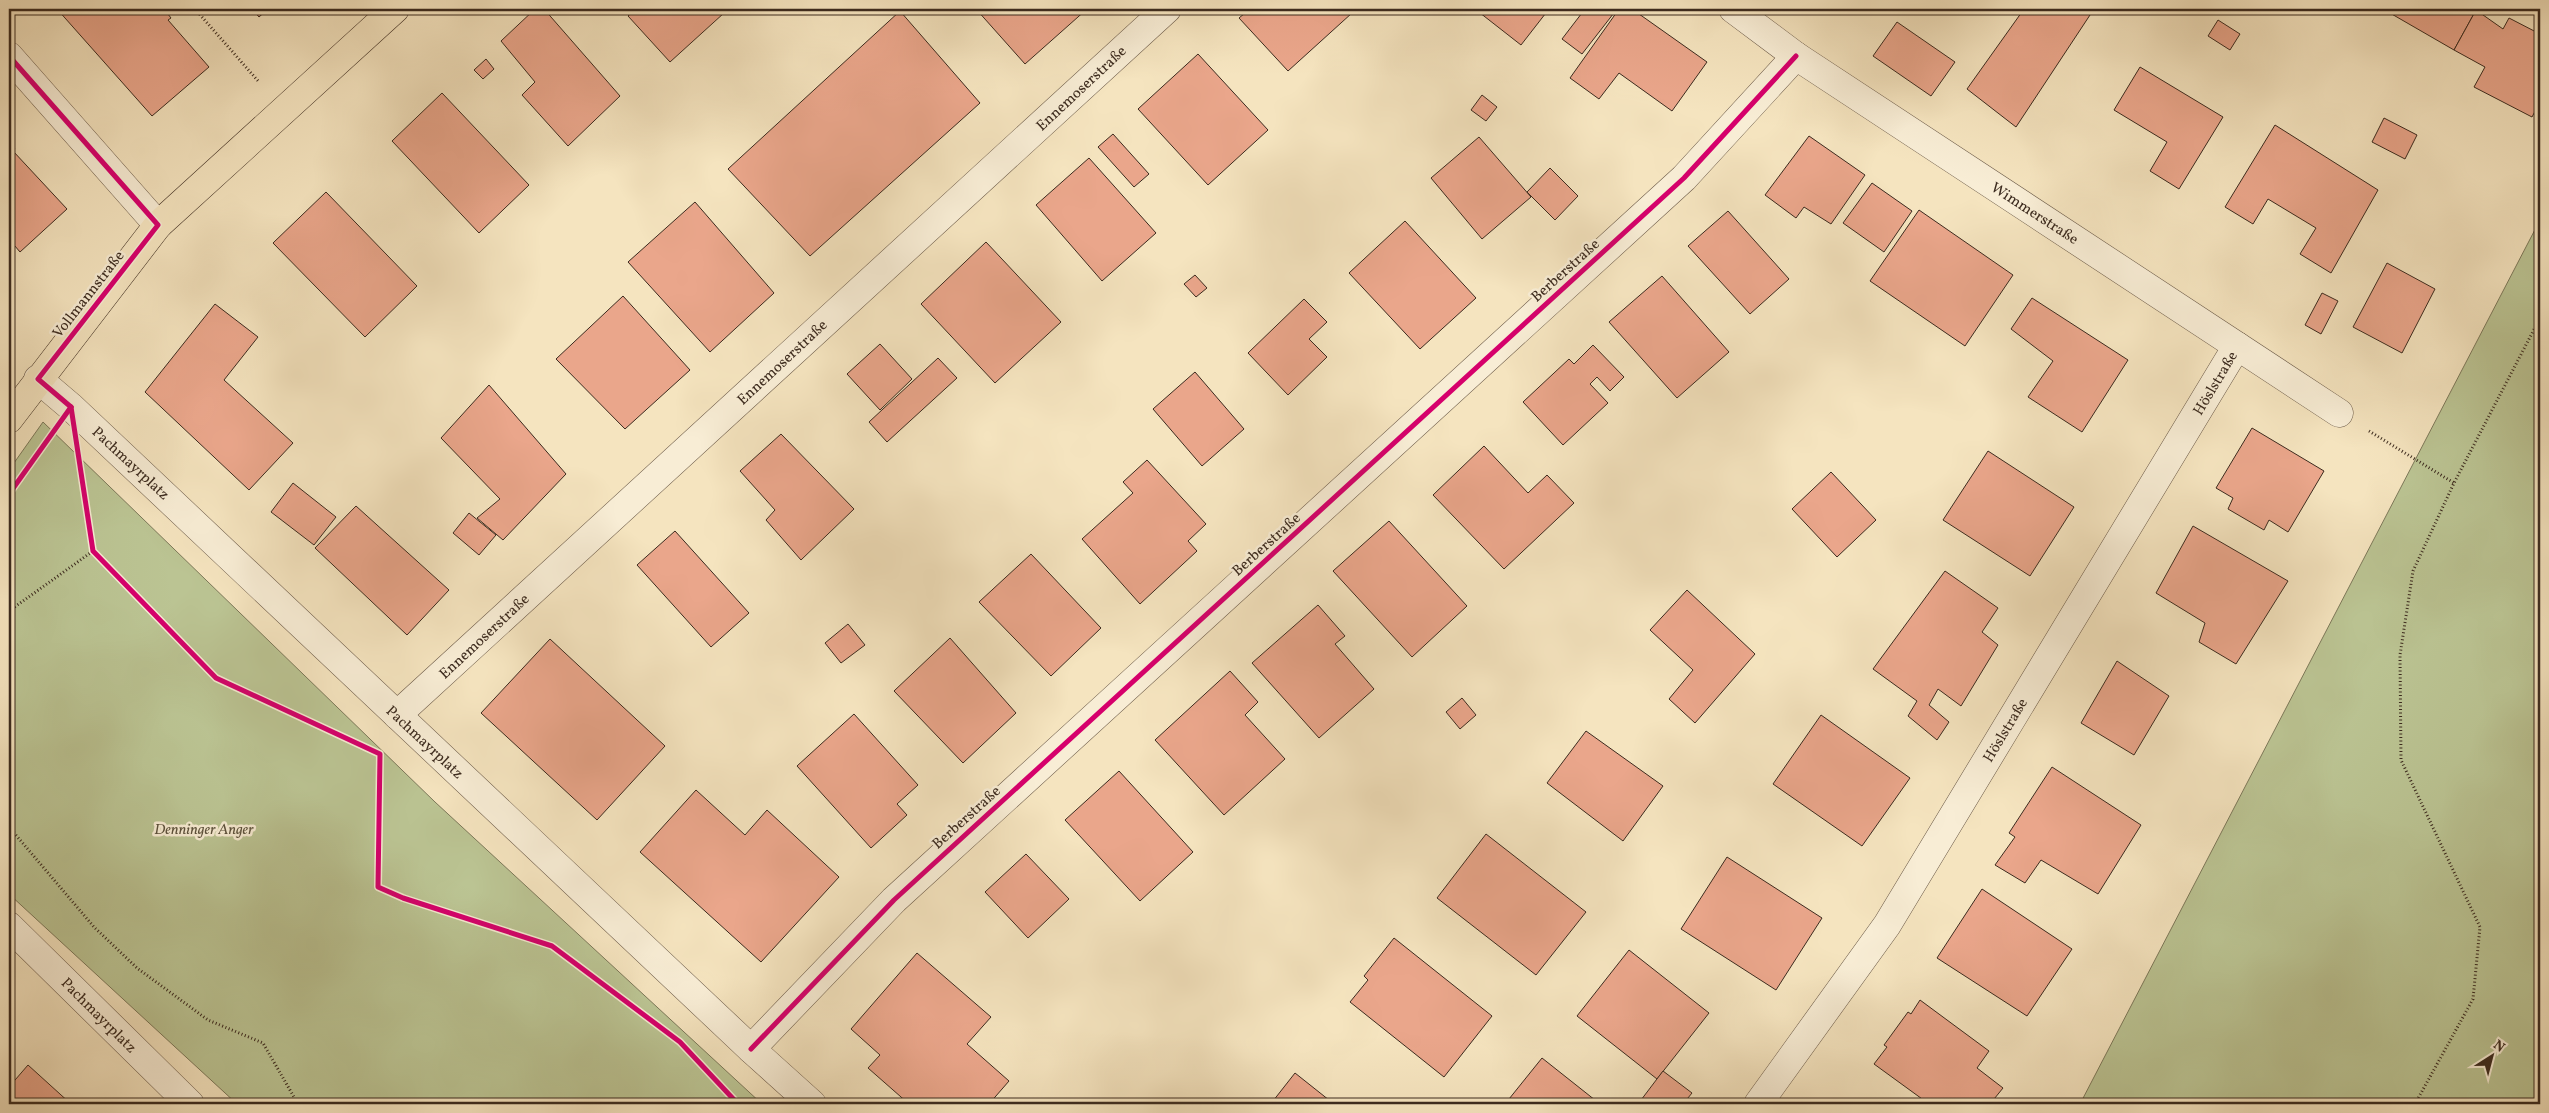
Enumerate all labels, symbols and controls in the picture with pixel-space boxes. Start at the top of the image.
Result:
street label: Ennemoserstraße [1032,42,1132,137]
street label: Wimmerstraße [1986,178,2082,250]
street label: Berberstraße [1527,235,1605,308]
street label: Vollmannstraße [48,247,130,343]
street label: Ennemoserstraße [733,316,833,411]
street label: Höslstraße [2189,348,2244,420]
street label: Pachmayrplatz [87,423,173,506]
street label: Berberstraße [1228,509,1306,582]
street label: Ennemoserstraße [435,590,535,685]
street label: Höslstraße [1979,695,2034,767]
street label: Pachmayrplatz [381,702,467,785]
street label: Berberstraße [928,782,1006,855]
park label: Denninger Anger [154,820,254,841]
street label: Pachmayrplatz [55,974,140,1059]
north arrow [2466,1030,2516,1080]
text: N [2489,1036,2508,1057]

